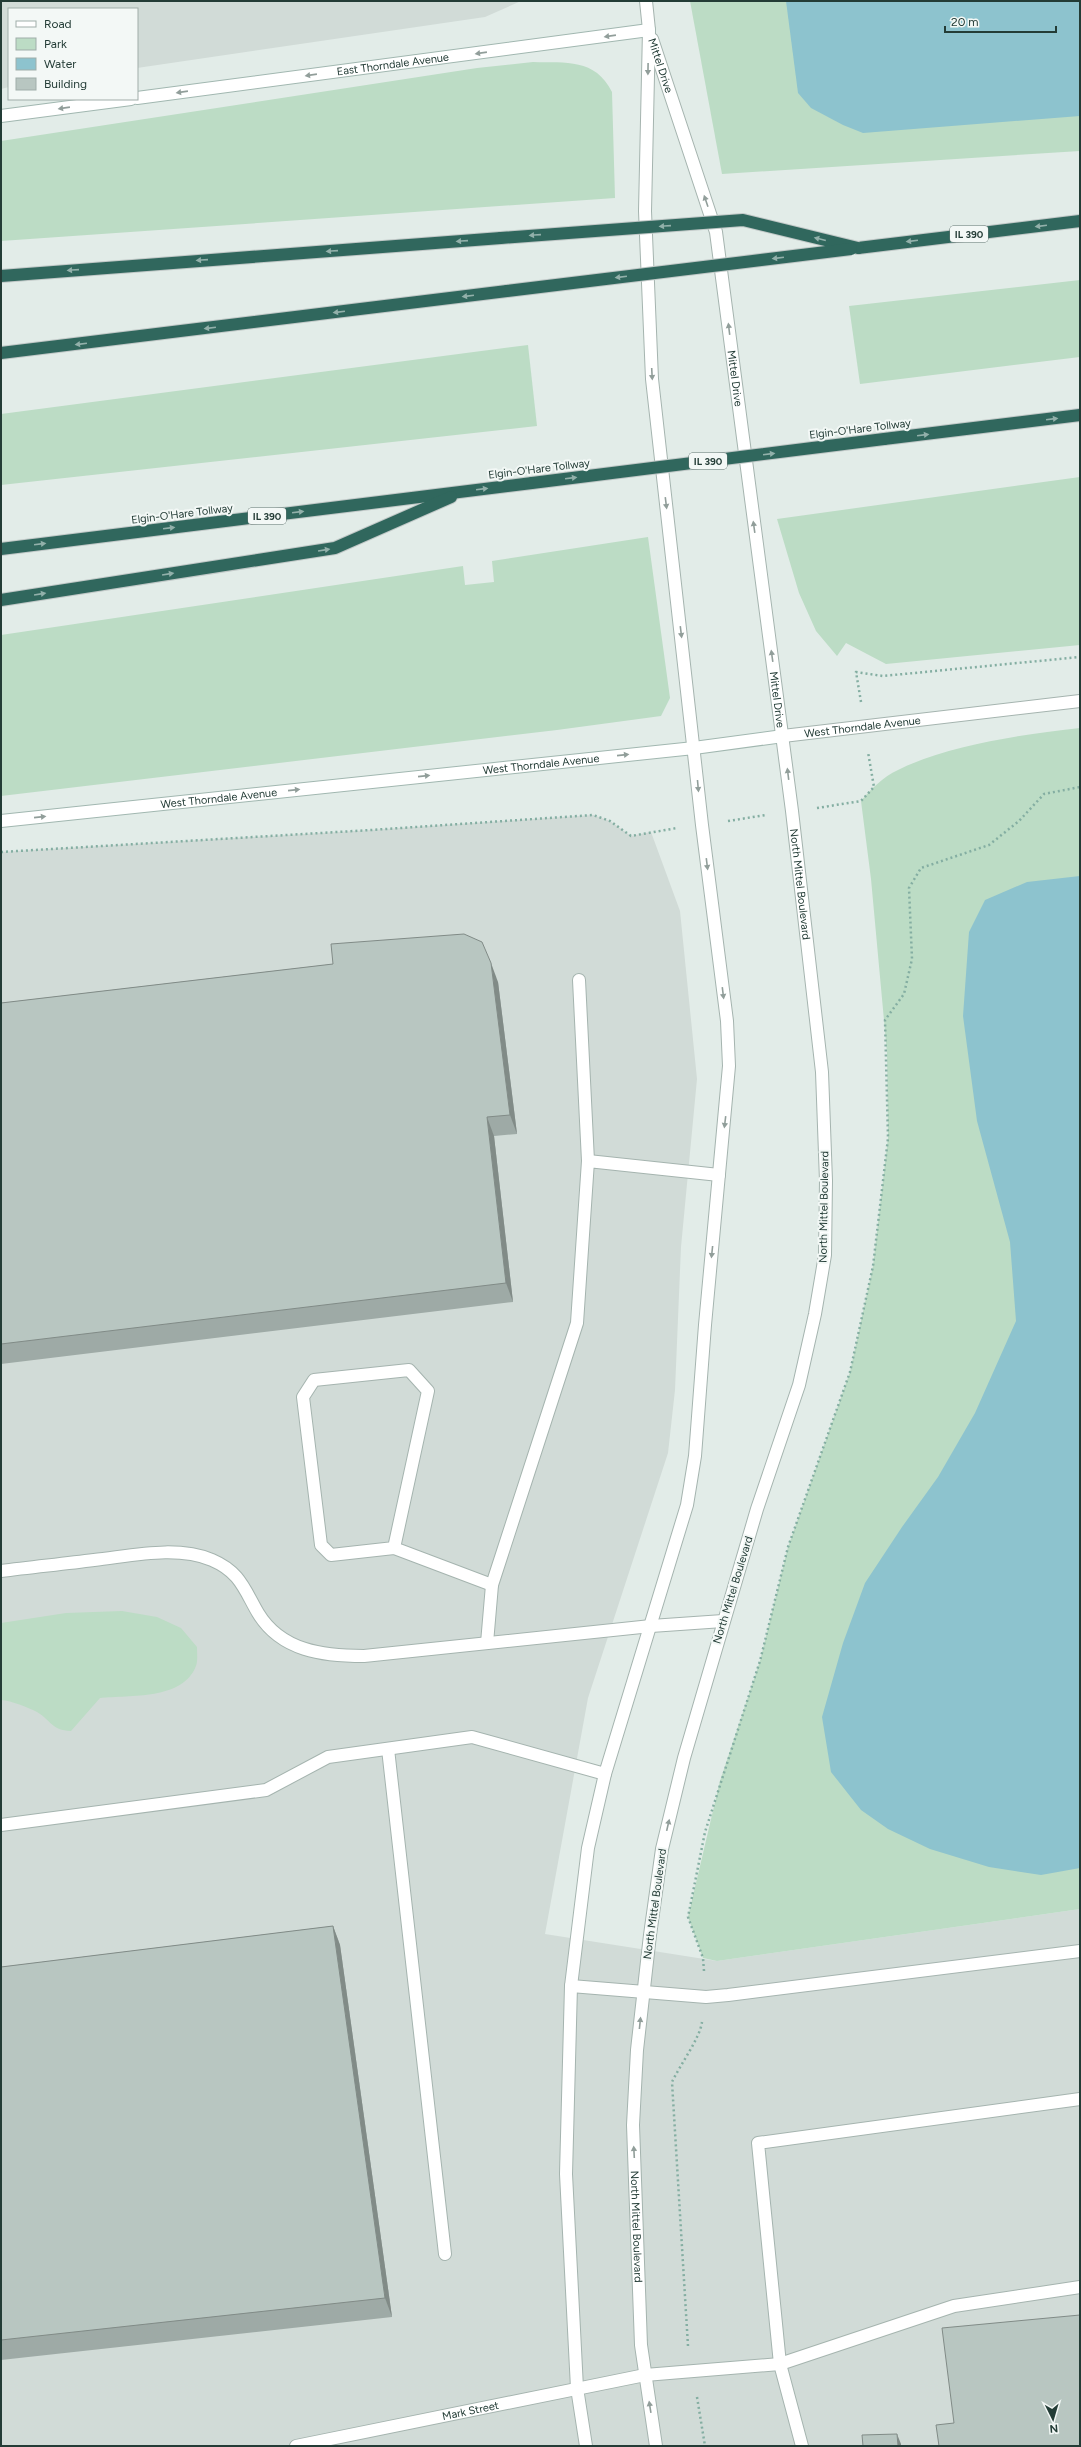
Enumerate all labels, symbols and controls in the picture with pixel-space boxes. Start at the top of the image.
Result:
legend [8,8,138,100]
scale bar [945,8,1056,34]
text: 20 m [951,15,979,29]
text: Road [44,17,72,31]
one-way arrow [604,32,616,39]
text: Park [44,37,67,51]
street label: Mittel Drive [646,37,676,95]
street label: East Thorndale Avenue [336,50,450,78]
one-way arrow [475,50,487,56]
text: Water [44,57,76,71]
one-way arrow [645,63,651,76]
one-way arrow [305,72,317,78]
text: Building [44,77,87,91]
one-way arrow [176,89,188,95]
one-way arrow [58,105,70,111]
one-way arrow [703,195,709,207]
one-way arrow [659,222,671,229]
one-way arrow [1035,223,1047,229]
road number: IL 390 [950,226,988,242]
one-way arrow [529,232,541,239]
one-way arrow [814,235,827,241]
one-way arrow [456,237,468,244]
one-way arrow [906,238,918,244]
one-way arrow [326,247,338,254]
one-way arrow [772,255,784,261]
one-way arrow [196,257,208,264]
one-way arrow [67,267,79,274]
one-way arrow [615,274,627,280]
one-way arrow [462,293,474,299]
one-way arrow [333,309,345,315]
one-way arrow [726,323,732,335]
one-way arrow [204,324,216,331]
one-way arrow [75,340,87,347]
street label: Mittel Drive [725,349,745,407]
one-way arrow [648,368,655,380]
one-way arrow [1045,415,1058,422]
street label: Elgin-O'Hare Tollway [809,416,912,442]
one-way arrow [916,431,929,438]
one-way arrow [763,451,775,457]
road number: IL 390 [689,453,727,469]
street label: Elgin-O'Hare Tollway [488,456,591,482]
one-way arrow [565,475,577,481]
one-way arrow [476,486,488,492]
one-way arrow [663,497,669,509]
street label: Elgin-O'Hare Tollway [131,501,234,527]
road number: IL 390 [248,508,286,524]
one-way arrow [292,509,304,515]
one-way arrow [751,521,757,533]
one-way arrow [163,525,175,531]
one-way arrow [34,541,46,548]
one-way arrow [318,547,330,553]
one-way arrow [162,571,174,577]
one-way arrow [33,591,46,597]
one-way arrow [678,626,684,638]
one-way arrow [769,650,775,662]
street label: Mittel Drive [767,671,788,729]
street label: West Thorndale Avenue [804,713,921,740]
street label: West Thorndale Avenue [482,752,600,777]
one-way arrow [617,752,629,759]
one-way arrow [784,768,791,780]
one-way arrow [418,773,430,780]
one-way arrow [695,780,701,793]
street label: West Thorndale Avenue [160,785,278,811]
one-way arrow [288,787,300,793]
one-way arrow [34,813,46,820]
street label: North Mittel Boulevard [788,828,813,941]
one-way arrow [704,858,710,870]
one-way arrow [720,987,726,999]
one-way arrow [722,1116,728,1128]
street label: North Mittel Boulevard [817,1151,831,1263]
one-way arrow [709,1246,715,1258]
street label: North Mittel Boulevard [710,1535,756,1645]
one-way arrow [665,1819,671,1831]
street label: North Mittel Boulevard [641,1848,669,1960]
one-way arrow [636,2017,643,2029]
one-way arrow [631,2146,638,2158]
street label: North Mittel Boulevard [628,2170,645,2283]
street label: Mark Street [441,2398,500,2423]
north arrow [1033,2399,1073,2439]
one-way arrow [647,2401,653,2414]
text: N [1049,2422,1059,2435]

